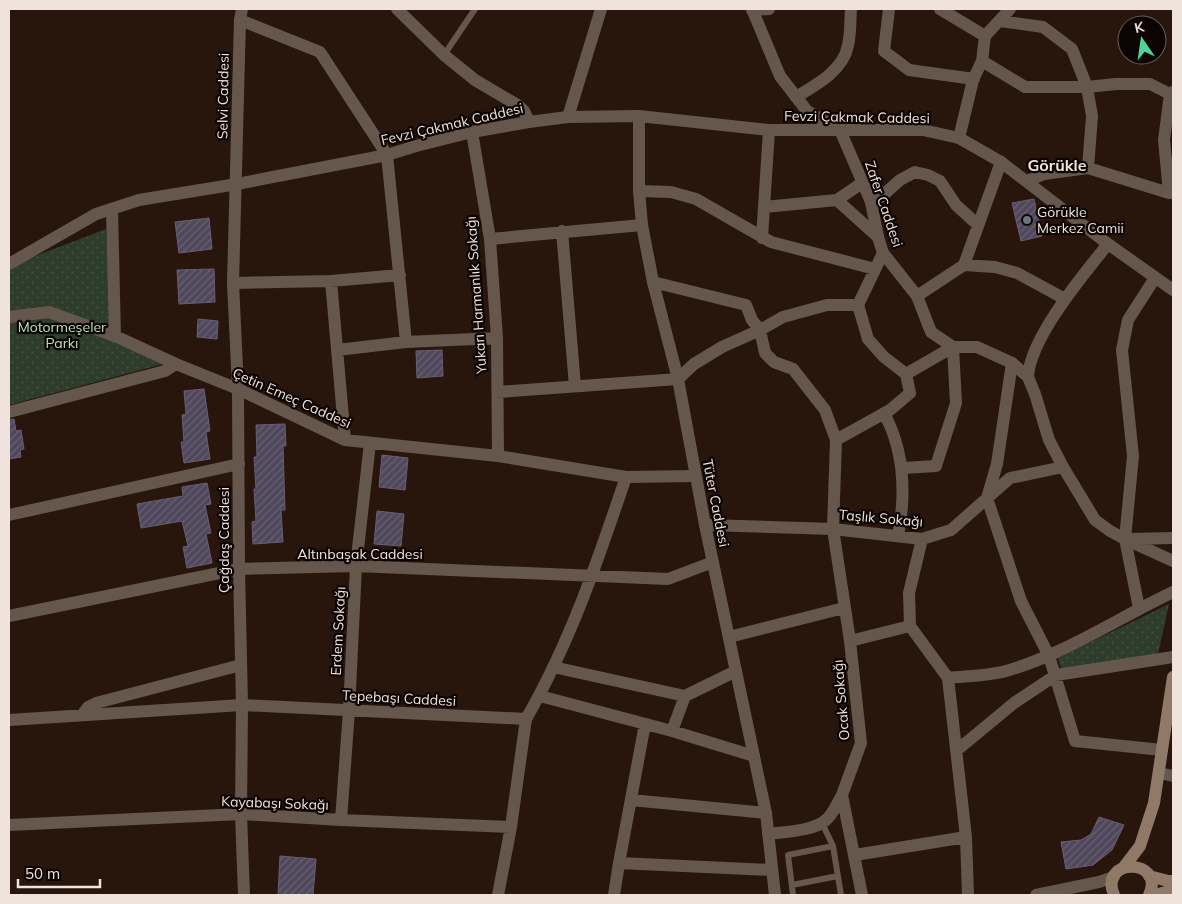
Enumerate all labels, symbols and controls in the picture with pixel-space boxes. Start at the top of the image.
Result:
north arrow [1117,15,1167,65]
text: K [1133,17,1146,37]
street label: Selvi Caddesi [213,53,233,139]
street label: Fevzi Çakmak Caddesi [379,99,525,149]
street label: Fevzi Çakmak Caddesi [784,107,930,127]
district label: Görükle [1028,155,1087,175]
street label: Zafer Caddesi [861,159,907,249]
place label: Görükle Merkez Camii [1037,203,1124,237]
marker: Görükle Merkez Camii [1021,214,1033,226]
street label: Yukarı Harmanlık Sokağı [462,216,491,375]
park label: Motormeşeler Parkı [18,318,107,352]
street label: Çetin Emeç Caddesi [230,364,354,432]
street label: Tüter Caddesi [699,458,733,548]
street label: Çağdaş Caddesi [215,487,233,593]
street label: Taşlık Sokağı [838,505,924,531]
street label: Altınbaşak Caddesi [297,545,423,563]
street label: Erdem Sokağı [327,586,349,676]
street label: Ocak Sokağı [829,659,853,741]
street label: Tepebaşı Caddesi [342,686,456,710]
street label: Kayabaşı Sokağı [221,792,329,814]
scale bar [18,856,100,888]
text: 50 m [25,864,60,883]

